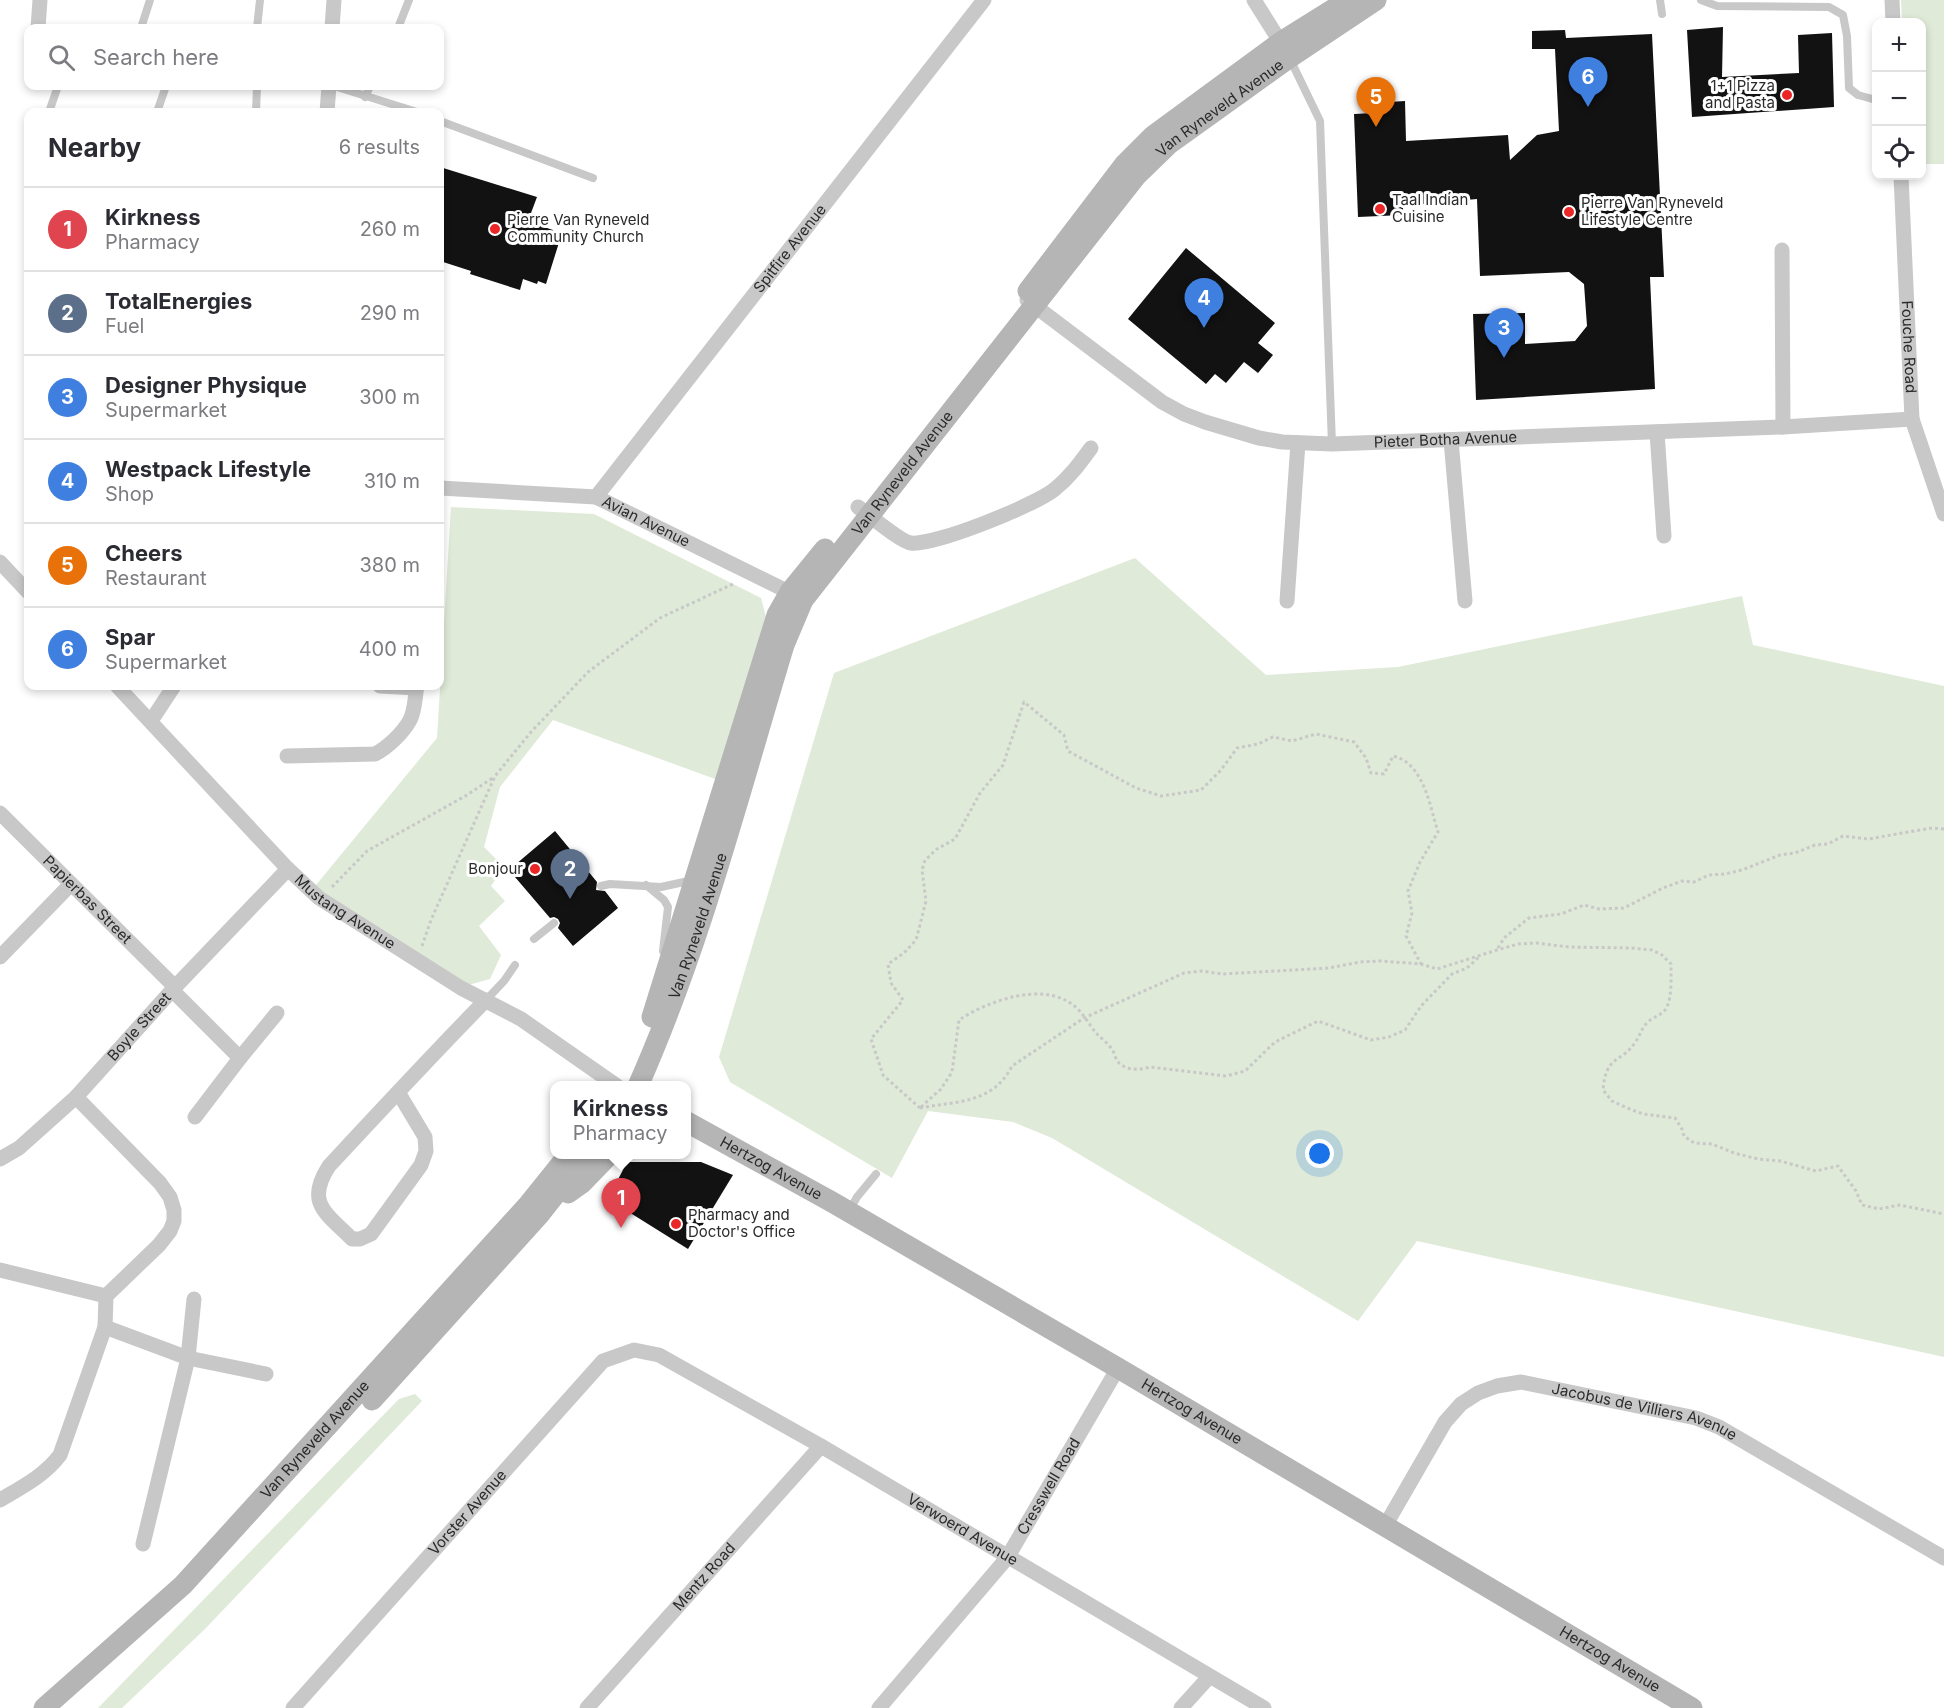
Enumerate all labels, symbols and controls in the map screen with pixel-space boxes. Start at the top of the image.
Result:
map controls [1872,18,1926,180]
button: + [1872,18,1926,72]
search box [24,24,444,90]
icon: search [45,41,78,74]
text: Search here [93,44,219,70]
street label: Van Ryneveld Avenue [1152,55,1287,161]
pin: 6 [1568,57,1608,107]
button: − [1872,72,1926,126]
place label: 1+1 Pizza and Pasta [1705,76,1775,112]
pin: 5 [1356,78,1396,127]
marker: 1+1 Pizza and Pasta [1780,88,1794,102]
button: locate [1872,126,1926,180]
text: Nearby [48,132,141,163]
text: 6 results [339,135,420,159]
place label: Taal Indian Cuisine [1392,190,1468,226]
place label: Pierre Van Ryneveld Lifestyle Centre [1581,193,1723,229]
street label: Spitfire Avenue [749,200,830,297]
marker: Taal Indian Cuisine [1373,202,1387,216]
text: Kirkness [105,204,200,230]
marker: Pierre Van Ryneveld Lifestyle Centre [1562,205,1576,219]
place label: Pierre Van Ryneveld Community Church [507,210,649,246]
text: 1 [63,217,72,241]
text: 260 m [360,217,420,241]
marker: Pierre Van Ryneveld Community Church [488,222,502,236]
text: Pharmacy [105,230,200,254]
pin: 4 [1184,278,1224,328]
text: TotalEnergies [105,288,252,314]
street label: Fouche Road [1898,300,1921,394]
text: 2 [61,301,74,325]
text: 290 m [360,301,420,325]
pin: 3 [1484,308,1524,358]
text: Fuel [105,314,144,338]
text: Designer Physique [105,372,307,398]
text: 3 [61,385,74,409]
text: 300 m [359,385,420,409]
text: Supermarket [105,398,227,422]
street label: Van Ryneveld Avenue [847,407,957,539]
street label: Pieter Botha Avenue [1373,427,1517,451]
text: Westpack Lifestyle [105,456,311,482]
text: 4 [61,469,74,493]
text: 310 m [364,469,420,493]
text: Shop [105,482,154,506]
street label: Avian Avenue [599,492,693,551]
text: Cheers [105,540,182,566]
text: 5 [61,553,74,577]
text: 380 m [360,553,420,577]
text: Restaurant [105,566,207,590]
text: Spar [105,624,155,650]
text: 6 [61,637,74,661]
text: 400 m [359,637,420,661]
text: Supermarket [105,650,227,674]
pin: 2 [550,850,590,899]
street label: Van Ryneveld Avenue [664,850,731,1002]
street label: Papierbas Street [39,851,136,948]
place label: Bonjour [468,859,523,878]
marker: Bonjour [528,862,542,876]
street label: Mustang Avenue [291,870,399,953]
street label: Boyle Street [103,988,175,1065]
popup [550,1081,691,1159]
text: Kirkness [573,1095,668,1121]
text: Pharmacy [573,1121,667,1145]
street label: Hertzog Avenue [717,1132,826,1204]
your location [1305,1139,1334,1168]
pin: 1 [602,1178,640,1228]
place label: Pharmacy and Doctor's Office [688,1205,795,1241]
marker: Pharmacy and Doctor's Office [669,1217,683,1231]
street label: Hertzog Avenue [1138,1374,1246,1448]
street label: Van Ryneveld Avenue [256,1376,373,1502]
street label: Jacobus de Villiers Avenue [1550,1379,1741,1444]
street label: Cresswell Road [1013,1434,1084,1538]
street label: Vorster Avenue [424,1466,510,1559]
street label: Verwoerd Avenue [904,1489,1022,1569]
street label: Mentz Road [669,1538,739,1614]
street label: Hertzog Avenue [1556,1622,1664,1696]

